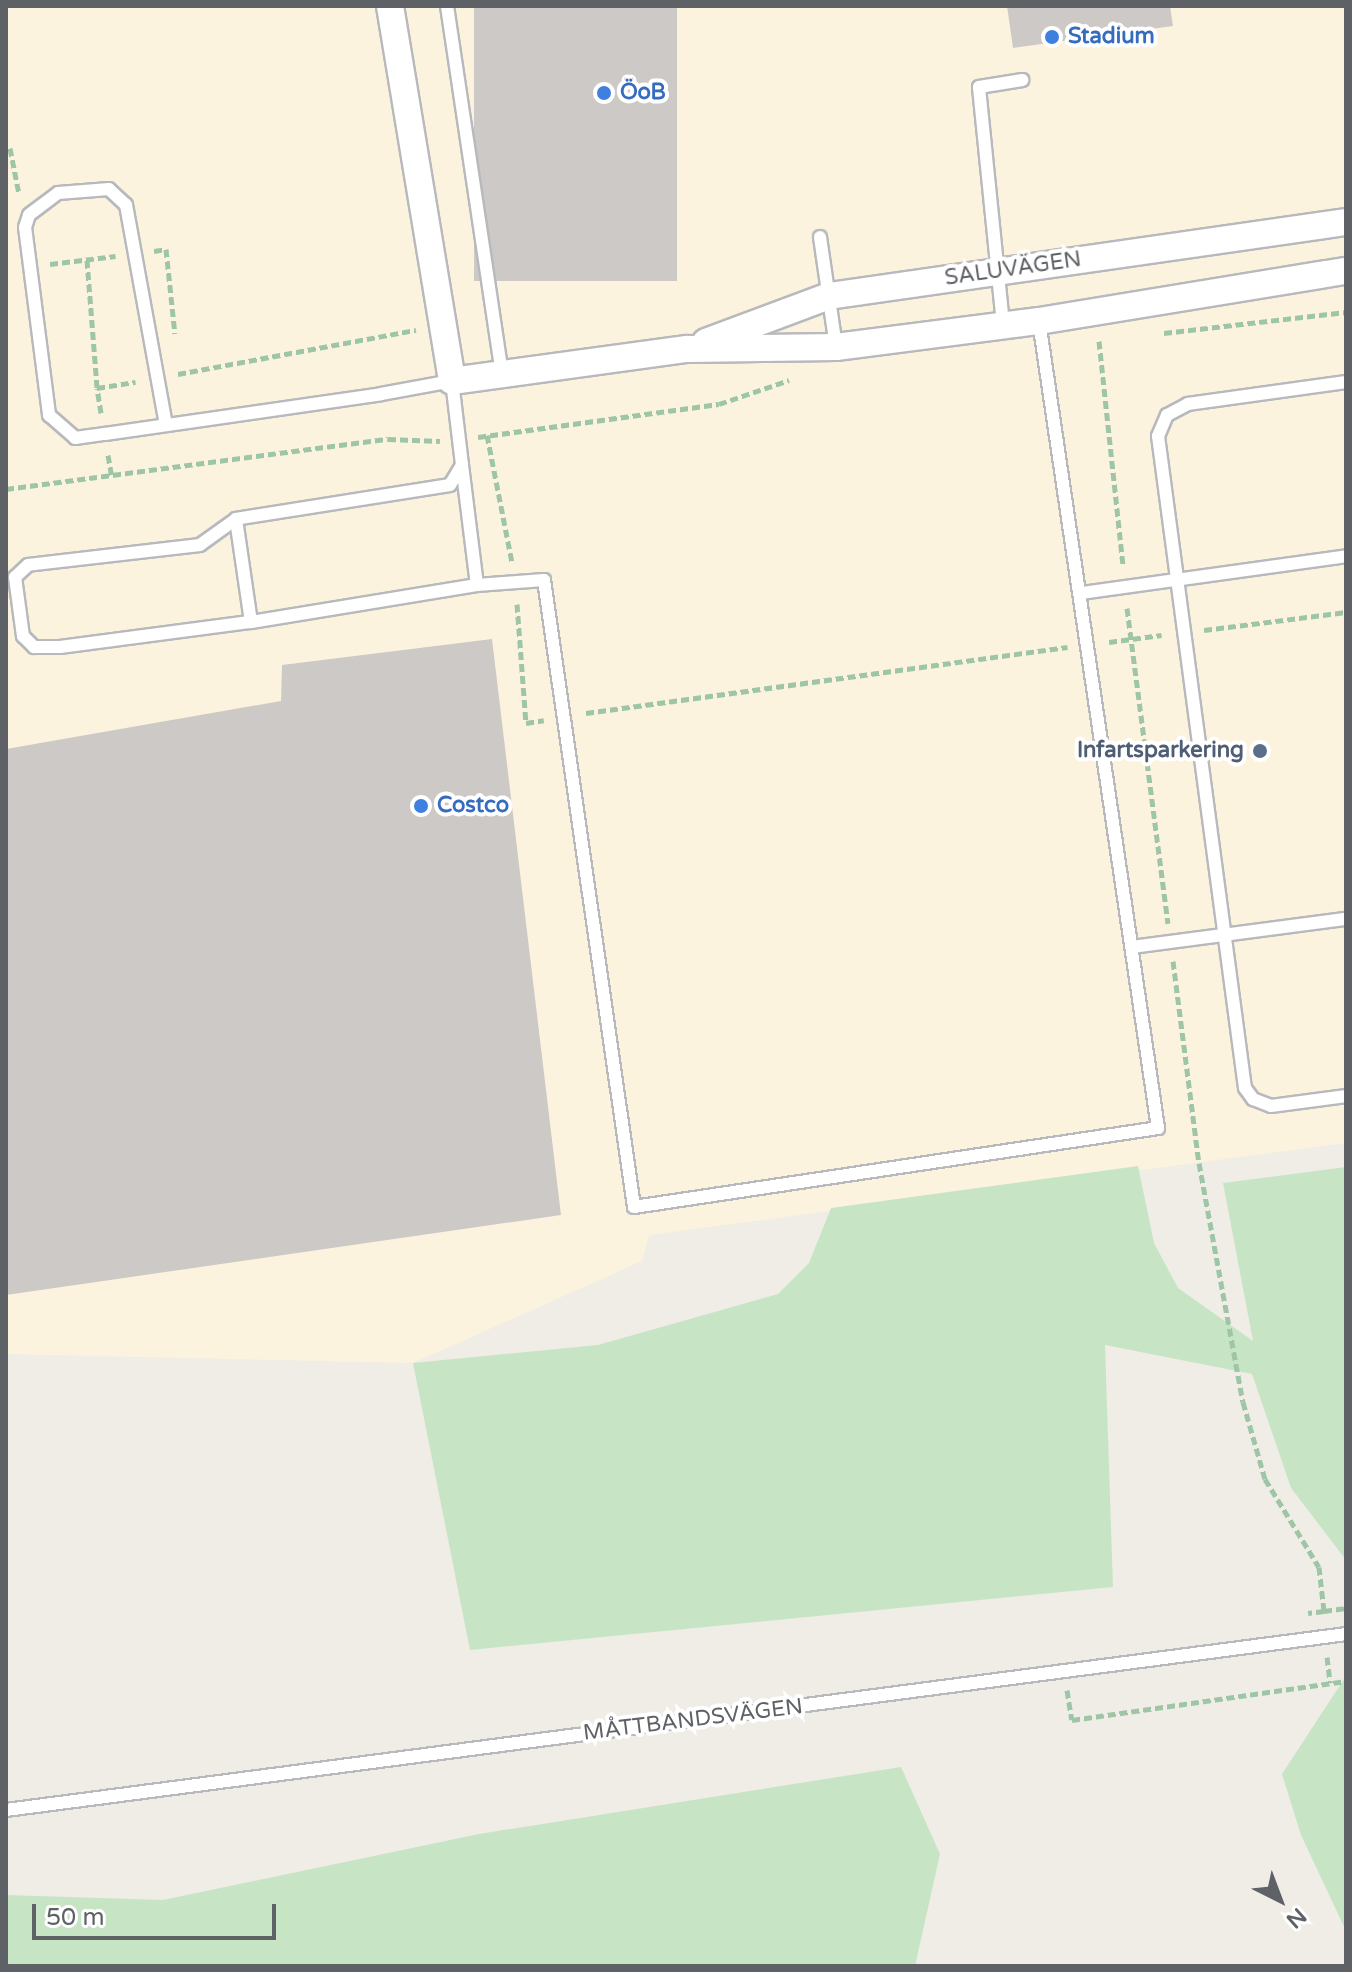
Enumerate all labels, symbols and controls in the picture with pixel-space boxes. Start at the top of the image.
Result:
place label: Stadium [1068,24,1155,50]
marker: Stadium [1043,28,1061,46]
place label: ÖoB [620,80,666,106]
marker: ÖoB [595,84,613,102]
street label: SALUVÄGEN [943,246,1083,292]
place label: Infartsparkering [1077,738,1244,764]
marker: Infartsparkering [1251,742,1269,760]
place label: Costco [437,793,509,819]
marker: Costco [412,797,430,815]
street label: MÅTTBANDSVÄGEN [582,1693,804,1747]
north arrow [1240,1860,1320,1940]
scale bar [36,1888,280,1938]
text: N [1281,1902,1311,1933]
text: 50 m [46,1903,104,1932]

